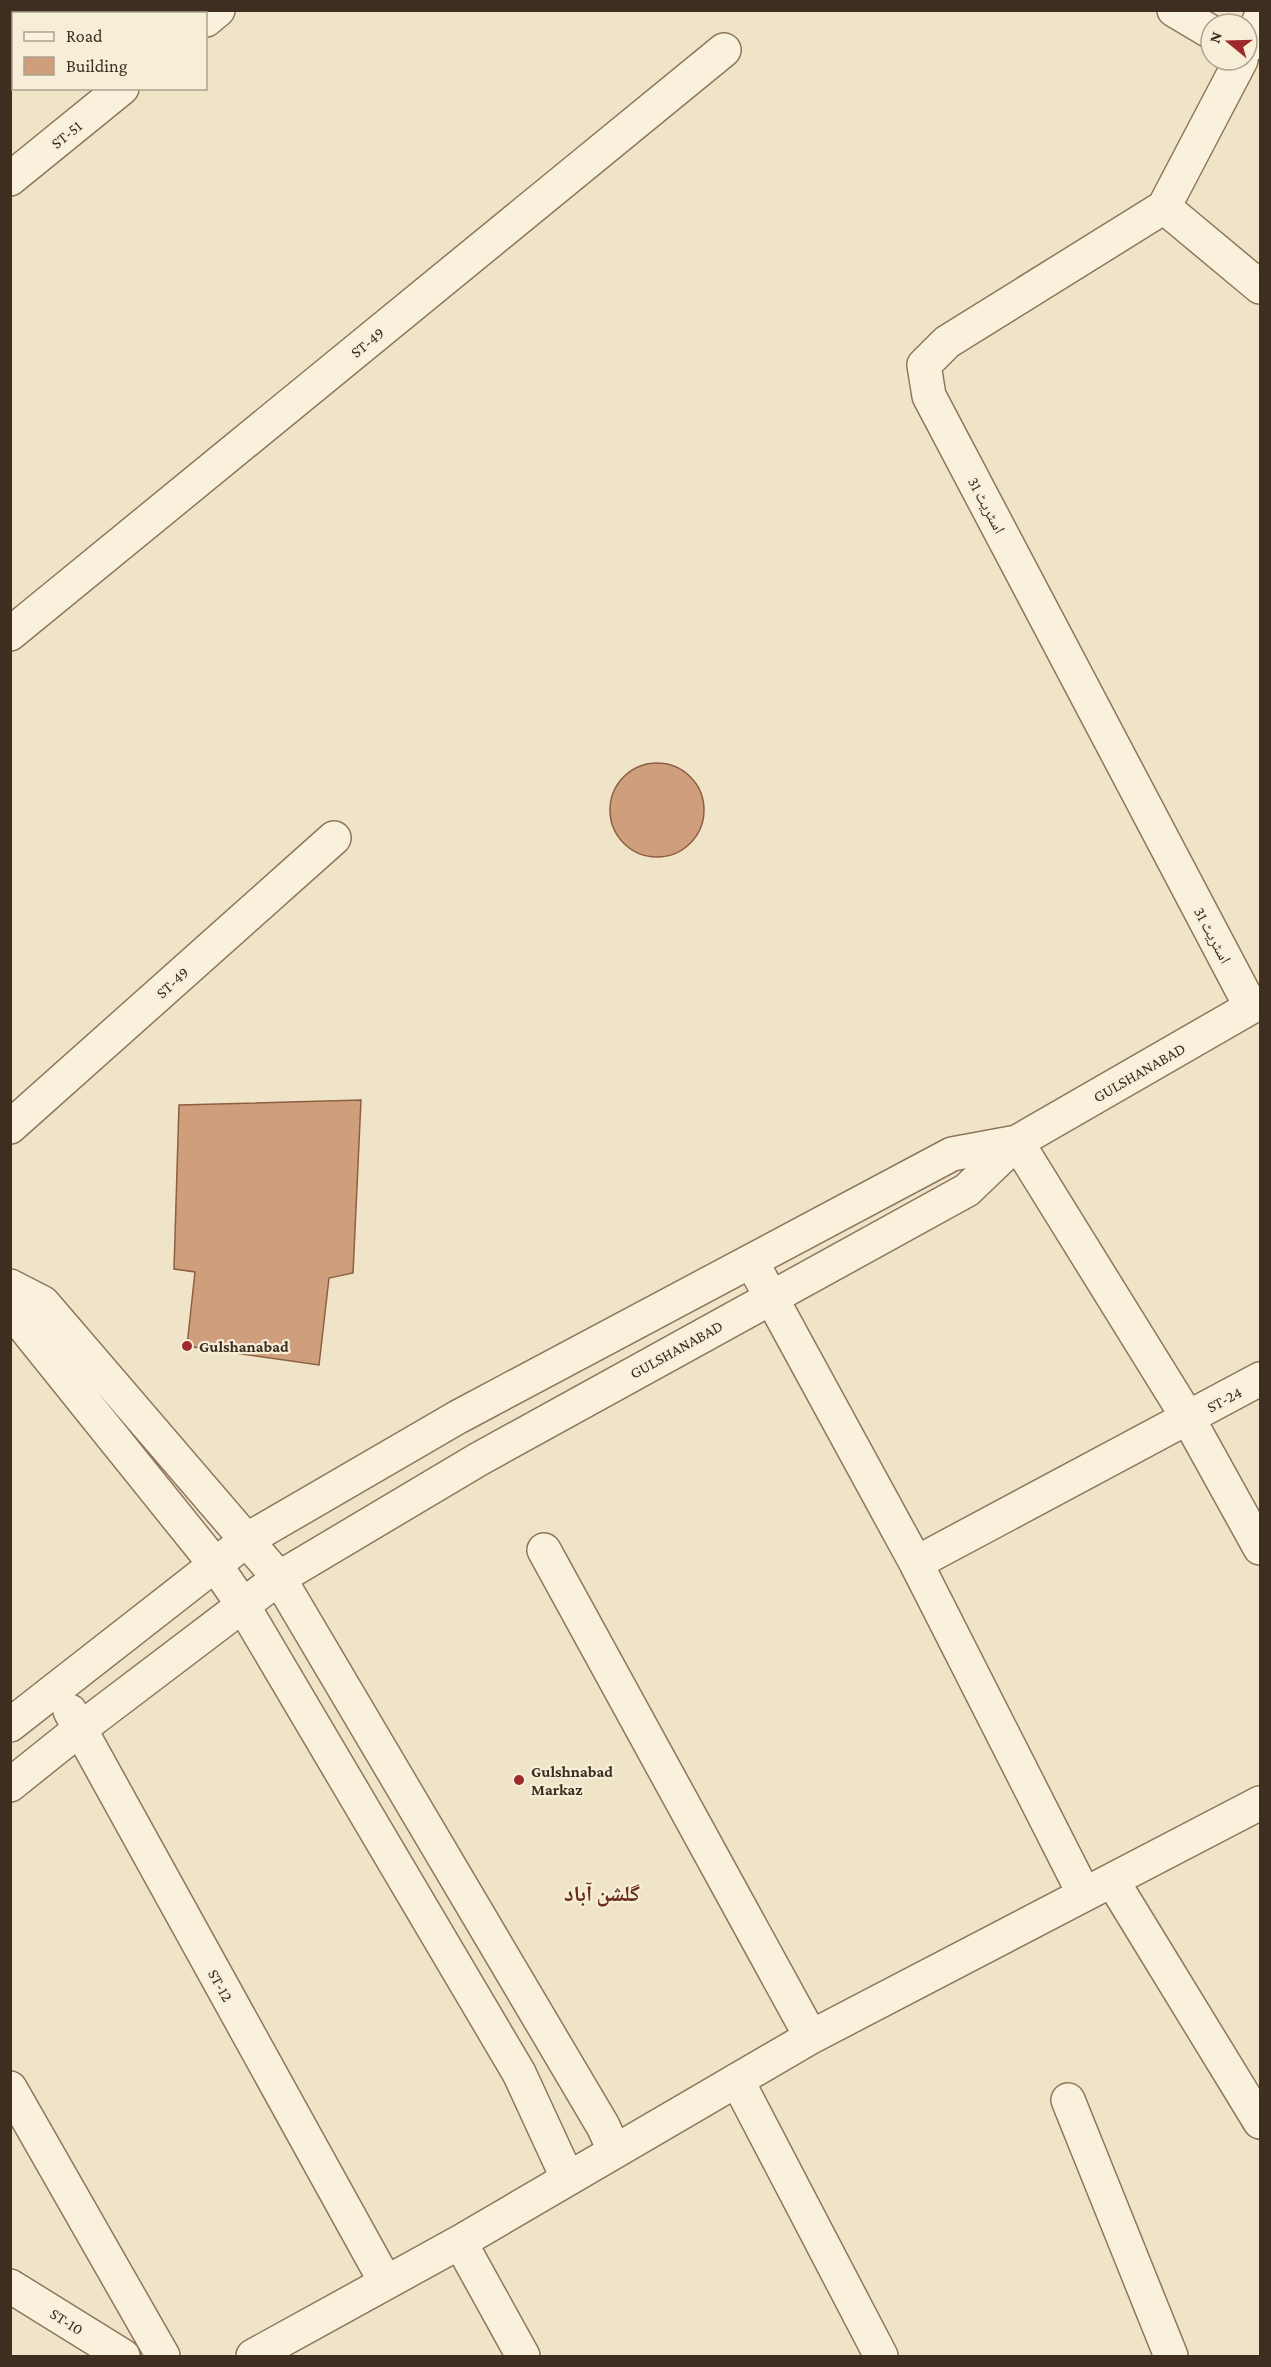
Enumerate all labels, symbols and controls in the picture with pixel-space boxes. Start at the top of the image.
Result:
legend [12,12,207,90]
north arrow [1199,12,1259,72]
text: Road [66,26,103,46]
text: N [1205,29,1225,45]
text: Building [66,56,128,76]
street label: ST-51 [48,117,85,152]
street label: ST-49 [347,324,387,361]
street label: اسٹریٹ 31 [964,474,1008,537]
street label: اسٹریٹ 31 [1190,904,1234,967]
street label: ST-49 [153,963,192,1001]
street label: GULSHANABAD [1090,1039,1188,1106]
street label: GULSHANABAD [627,1317,726,1382]
place label: Gulshanabad [199,1338,289,1355]
marker: Gulshanabad [180,1339,194,1353]
street label: ST-24 [1204,1383,1245,1416]
place label: Gulshnabad Markaz [531,1763,613,1798]
marker: Gulshnabad Markaz [512,1773,526,1787]
district label: گلشن آباد [564,1881,640,1907]
street label: ST-12 [205,1966,237,2005]
street label: ST-10 [47,2305,86,2338]

